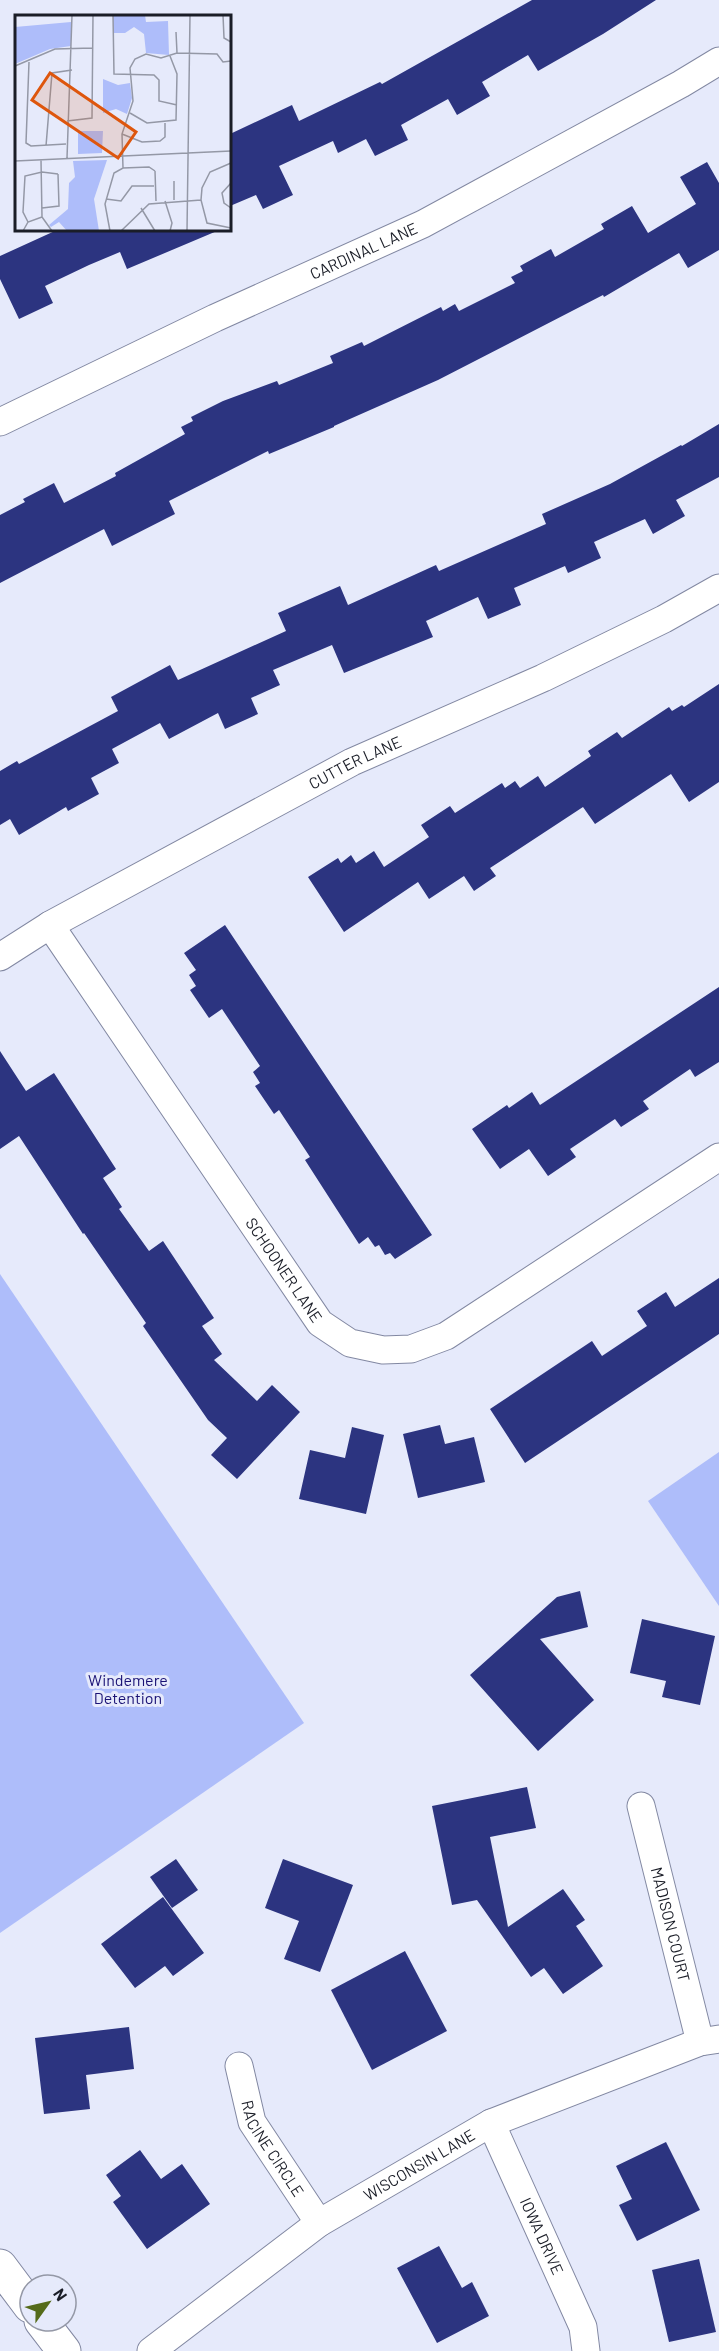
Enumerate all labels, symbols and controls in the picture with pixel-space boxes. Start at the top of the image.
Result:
inset map [15,15,231,231]
street label: CARDINAL LANE [307,218,420,283]
street label: CUTTER LANE [305,732,404,793]
street label: SCHOONER LANE [242,1214,327,1326]
park label: Windemere Detention [88,1670,168,1707]
street label: MADISON COURT [648,1865,695,1984]
street label: RACINE CIRCLE [238,2098,309,2200]
street label: WISCONSIN LANE [360,2125,478,2204]
street label: IOWA DRIVE [517,2194,568,2277]
north arrow [18,2273,78,2333]
text: N [50,2285,72,2304]

